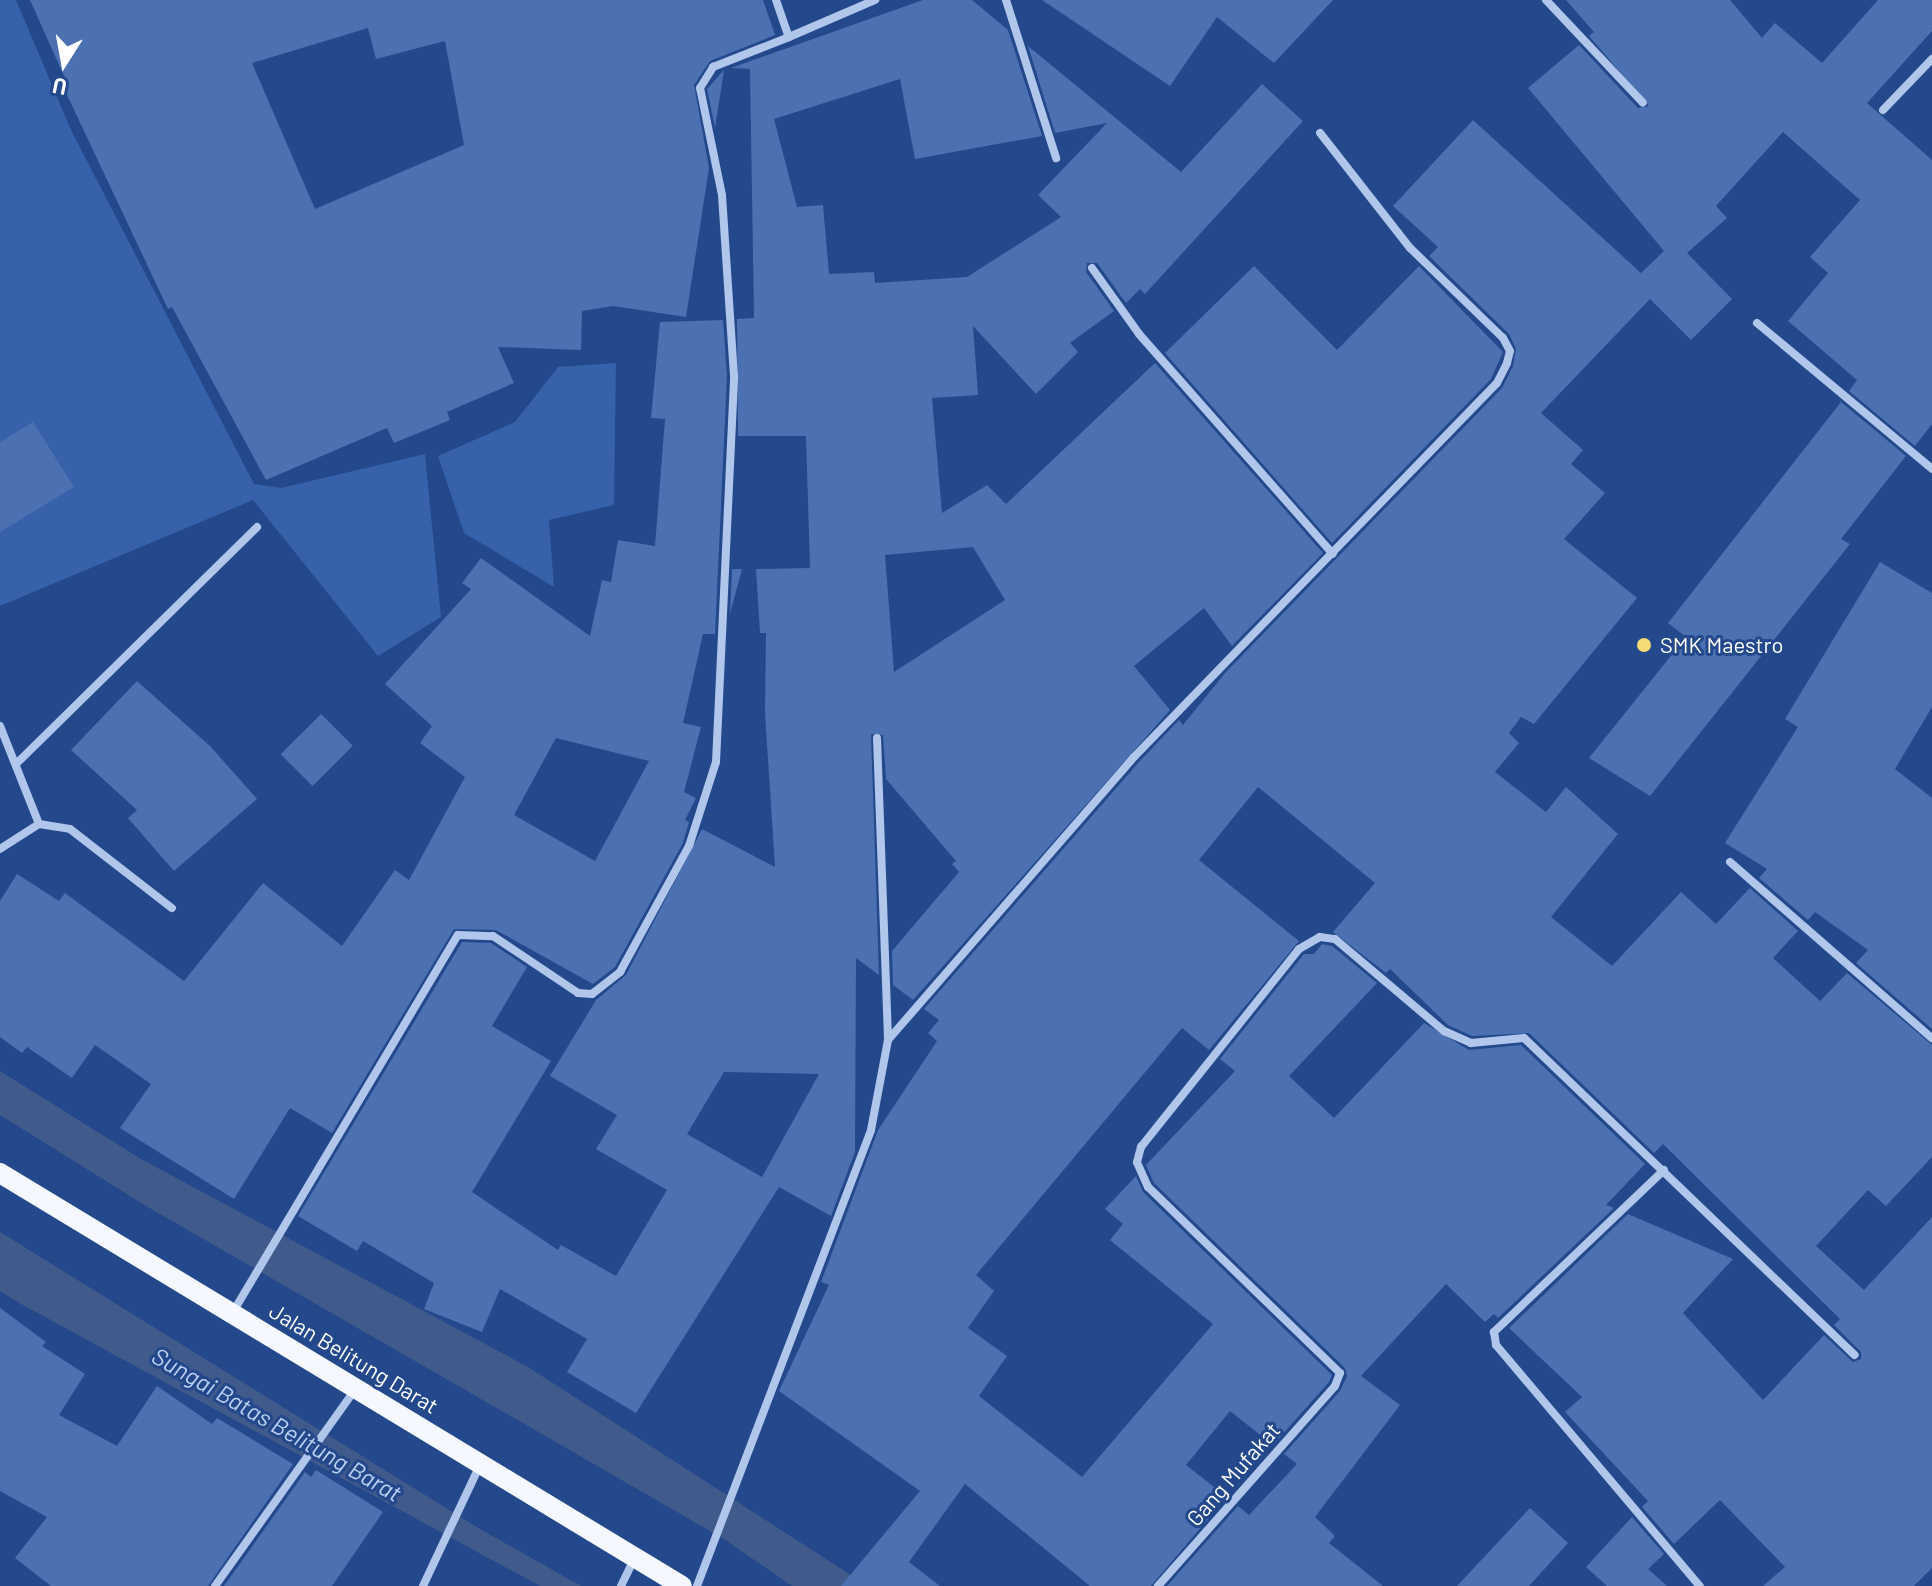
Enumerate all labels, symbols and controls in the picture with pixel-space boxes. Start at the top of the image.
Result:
north arrow [24,24,104,104]
text: U [50,73,69,102]
place label: SMK Maestro [1660,632,1783,658]
marker: SMK Maestro [1635,636,1653,654]
street label: Jalan Belitung Darat [265,1297,443,1419]
water label: Sungai Batas Belitung Barat [147,1341,407,1507]
street label: Gang Mufakat [1181,1417,1285,1531]

